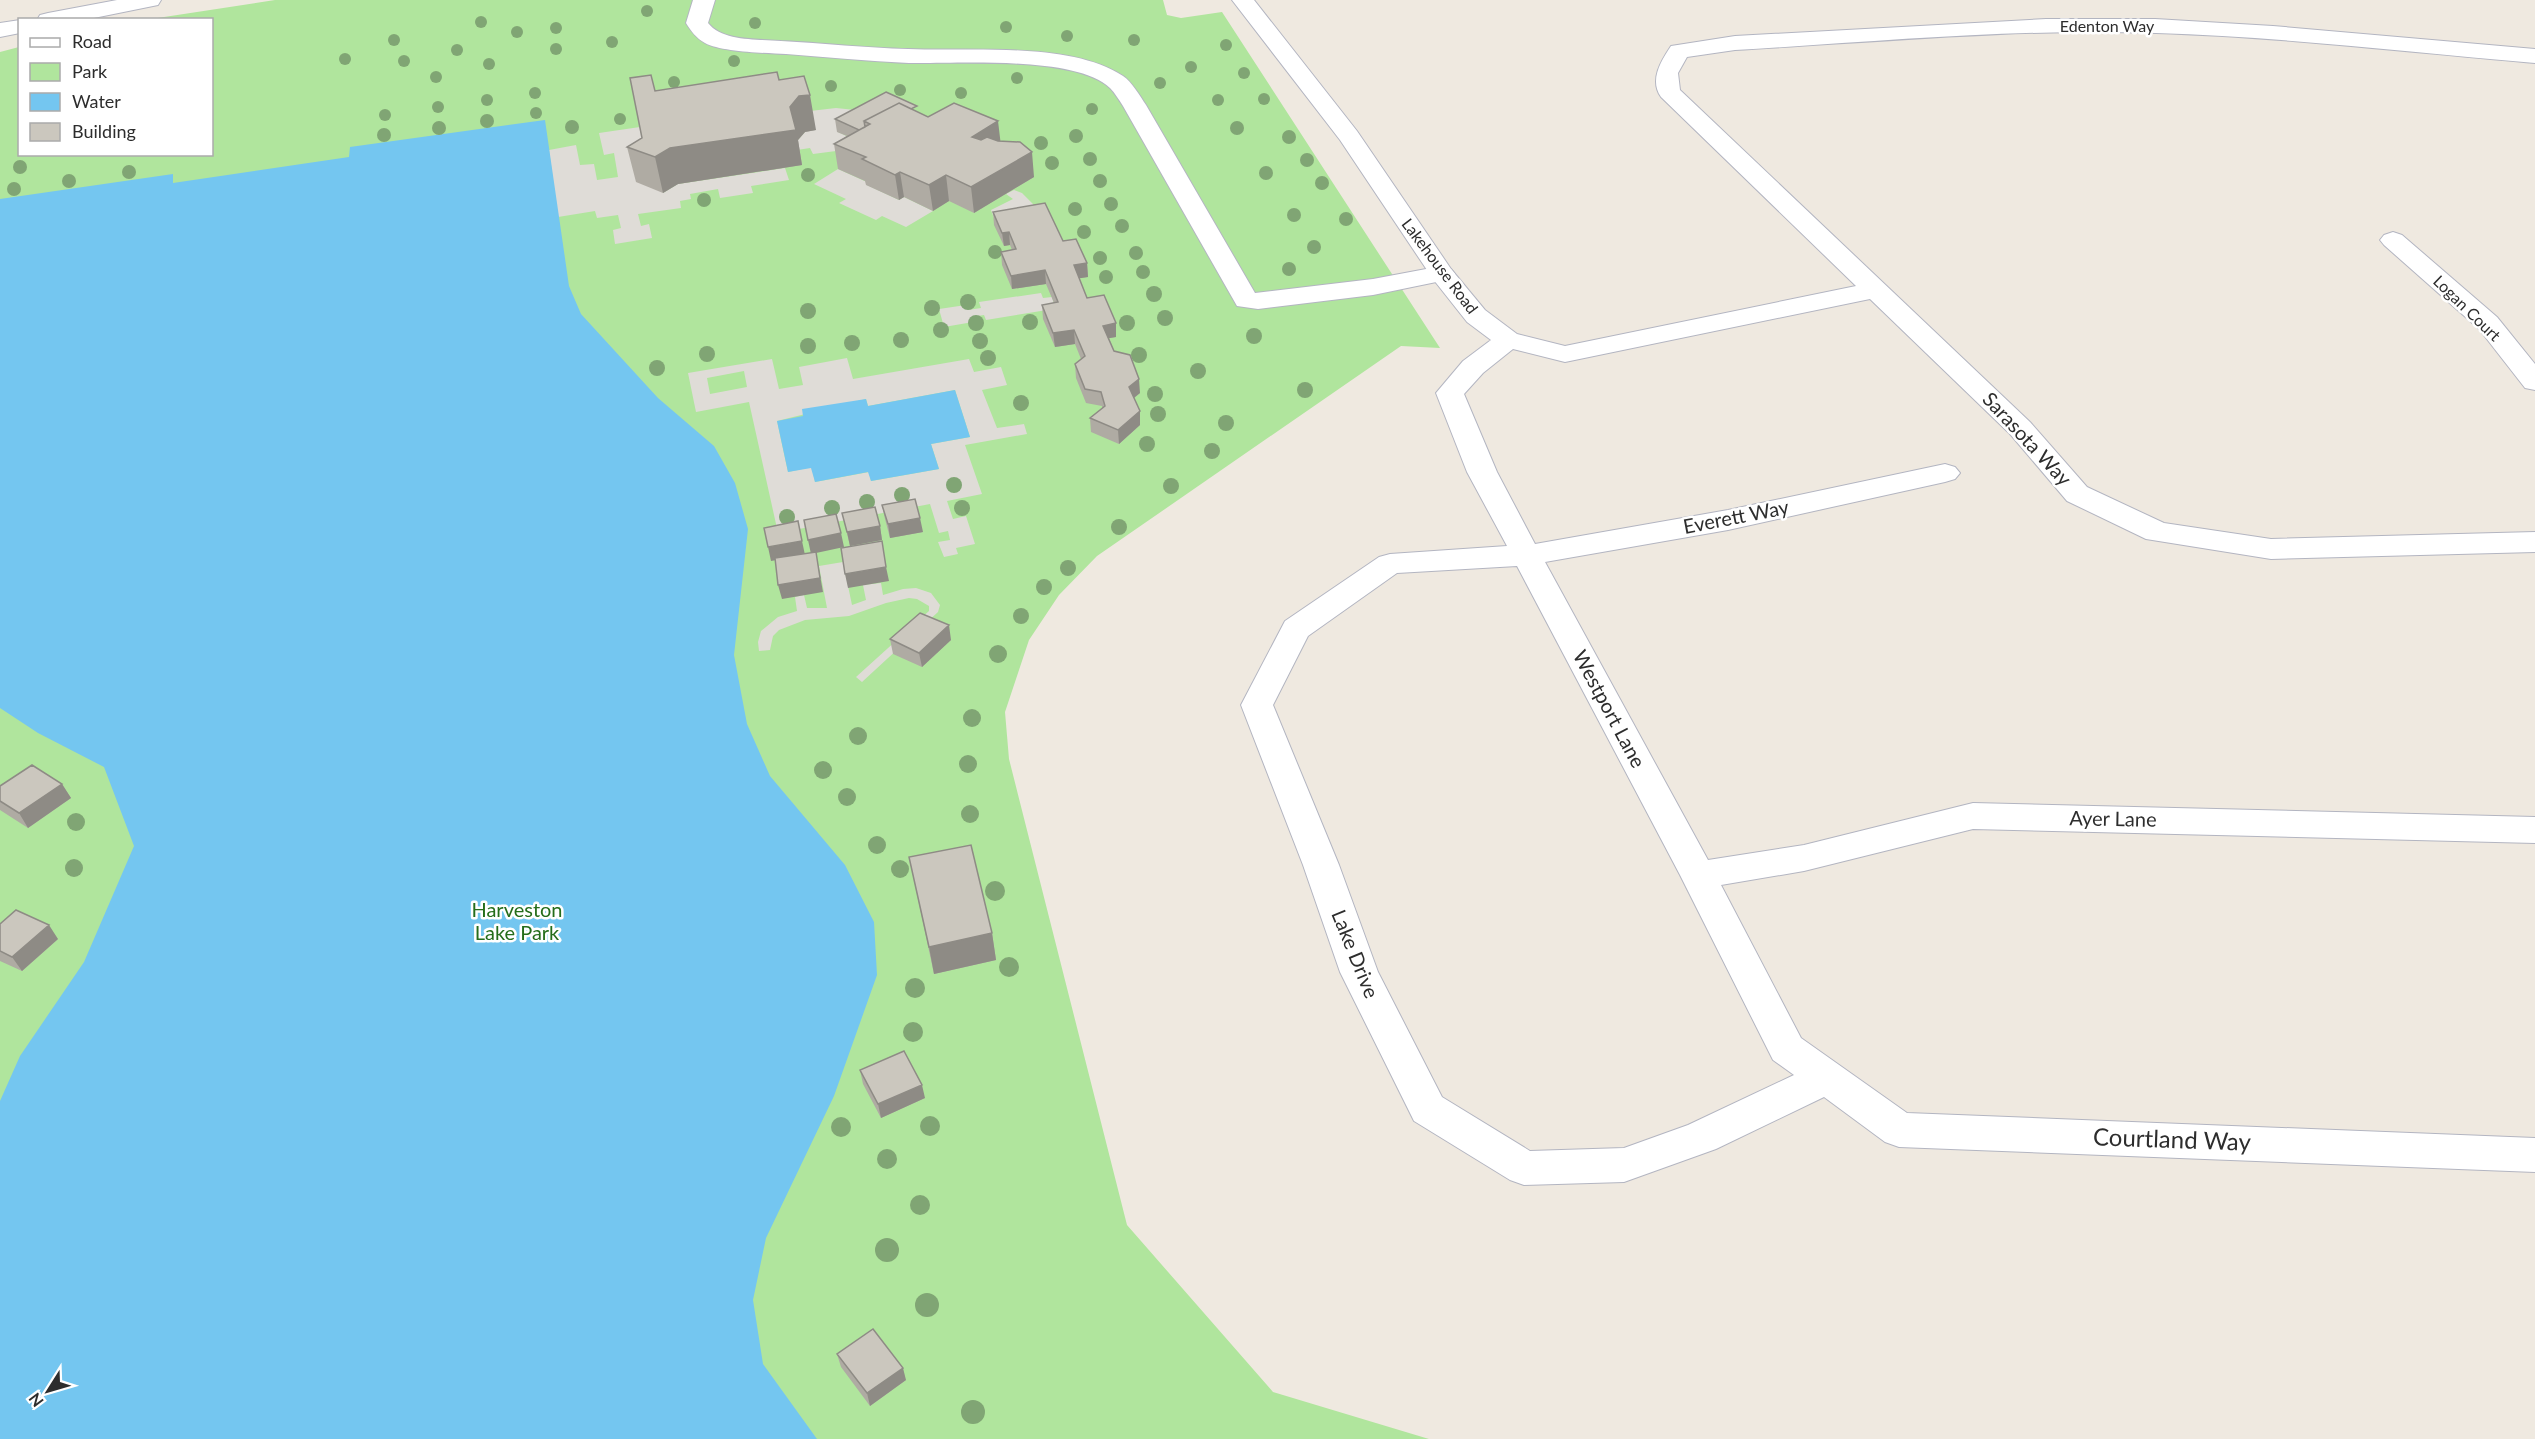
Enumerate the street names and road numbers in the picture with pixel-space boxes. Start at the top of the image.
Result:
street label: Edenton Way [2060,16,2155,35]
street label: Lakehouse Road [1398,214,1482,317]
street label: Logan Court [2430,271,2505,345]
street label: Sarasota Way [1978,387,2078,491]
street label: Everett Way [1681,494,1791,538]
street label: Westport Lane [1569,645,1651,772]
street label: Ayer Lane [2069,805,2157,831]
street label: Lake Drive [1327,906,1385,1001]
street label: Courtland Way [2093,1121,2252,1156]

